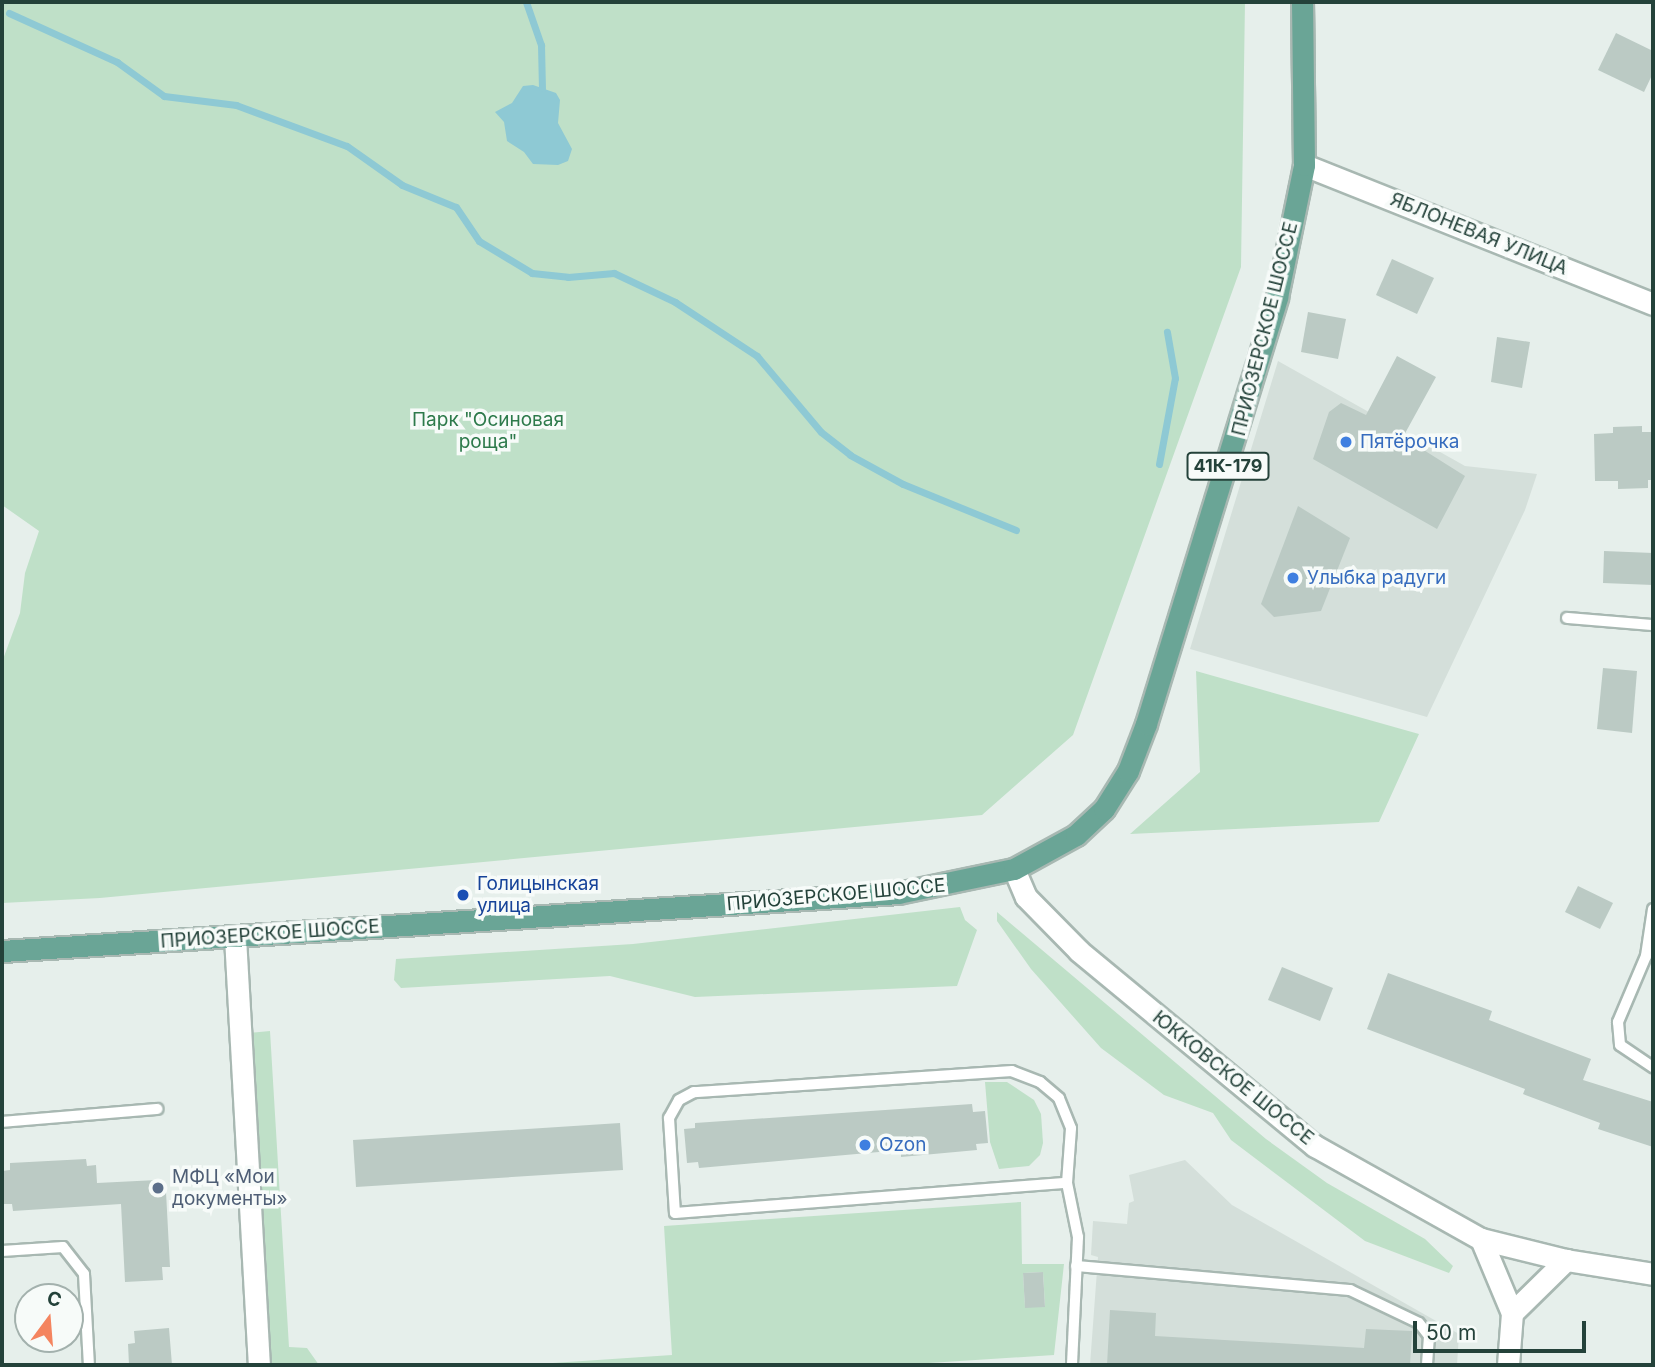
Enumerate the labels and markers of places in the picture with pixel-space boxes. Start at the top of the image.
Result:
place label: Пятёрочка [1360,431,1459,453]
marker: Пятёрочка [1338,434,1354,450]
place label: Улыбка радуги [1307,567,1446,589]
marker: Улыбка радуги [1285,570,1301,586]
place label: Голицынская улица [477,873,599,917]
marker: Голицынская улица [455,887,471,903]
place label: Ozon [879,1134,926,1156]
marker: Ozon [857,1137,873,1153]
place label: МФЦ «Мои документы» [172,1166,287,1210]
marker: МФЦ «Мои документы» [150,1180,166,1196]

